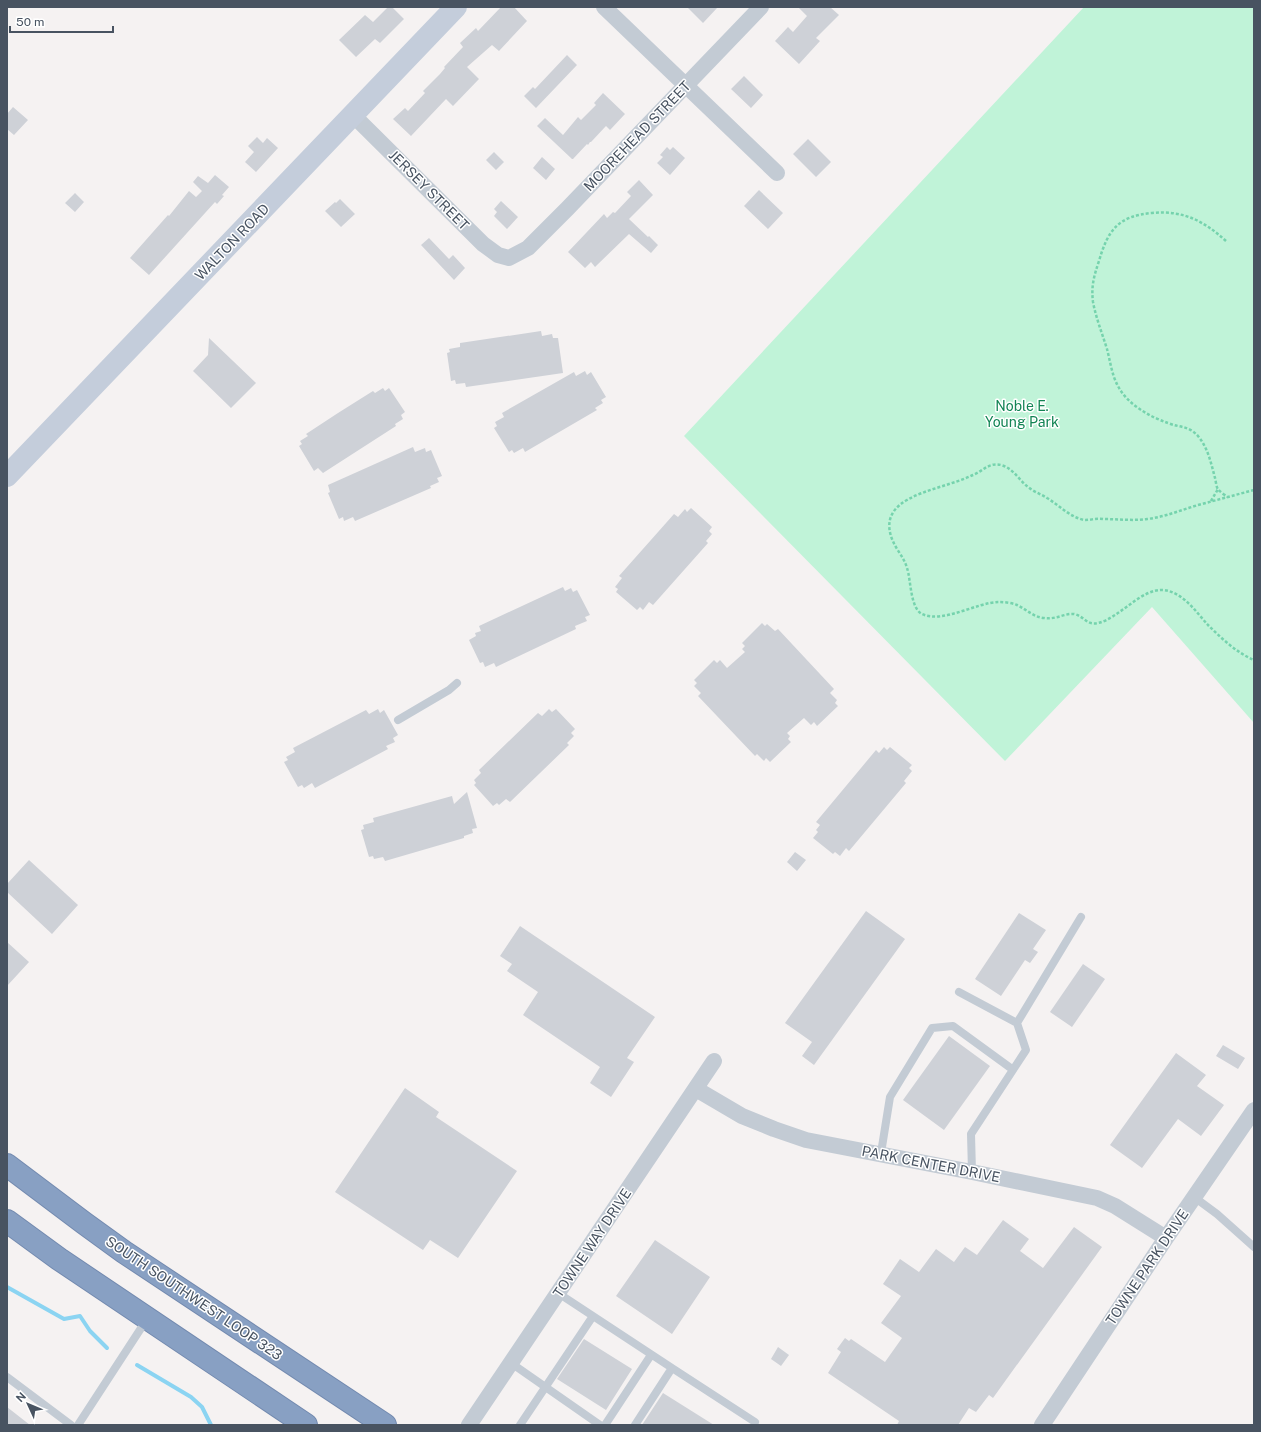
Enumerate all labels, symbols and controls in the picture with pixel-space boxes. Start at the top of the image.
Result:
scale bar [10,8,113,34]
text: 50 m [16,15,44,29]
street label: MOOREHEAD STREET [580,78,694,194]
street label: JERSEY STREET [386,147,472,233]
street label: WALTON ROAD [192,201,272,283]
park label: Noble E. Young Park [985,398,1059,430]
street label: PARK CENTER DRIVE [860,1143,1002,1185]
street label: TOWNE WAY DRIVE [550,1186,634,1300]
street label: TOWNE PARK DRIVE [1102,1206,1192,1328]
street label: SOUTH SOUTHWEST LOOP 323 [103,1233,285,1363]
north arrow [8,1384,48,1424]
text: N [14,1390,28,1404]

